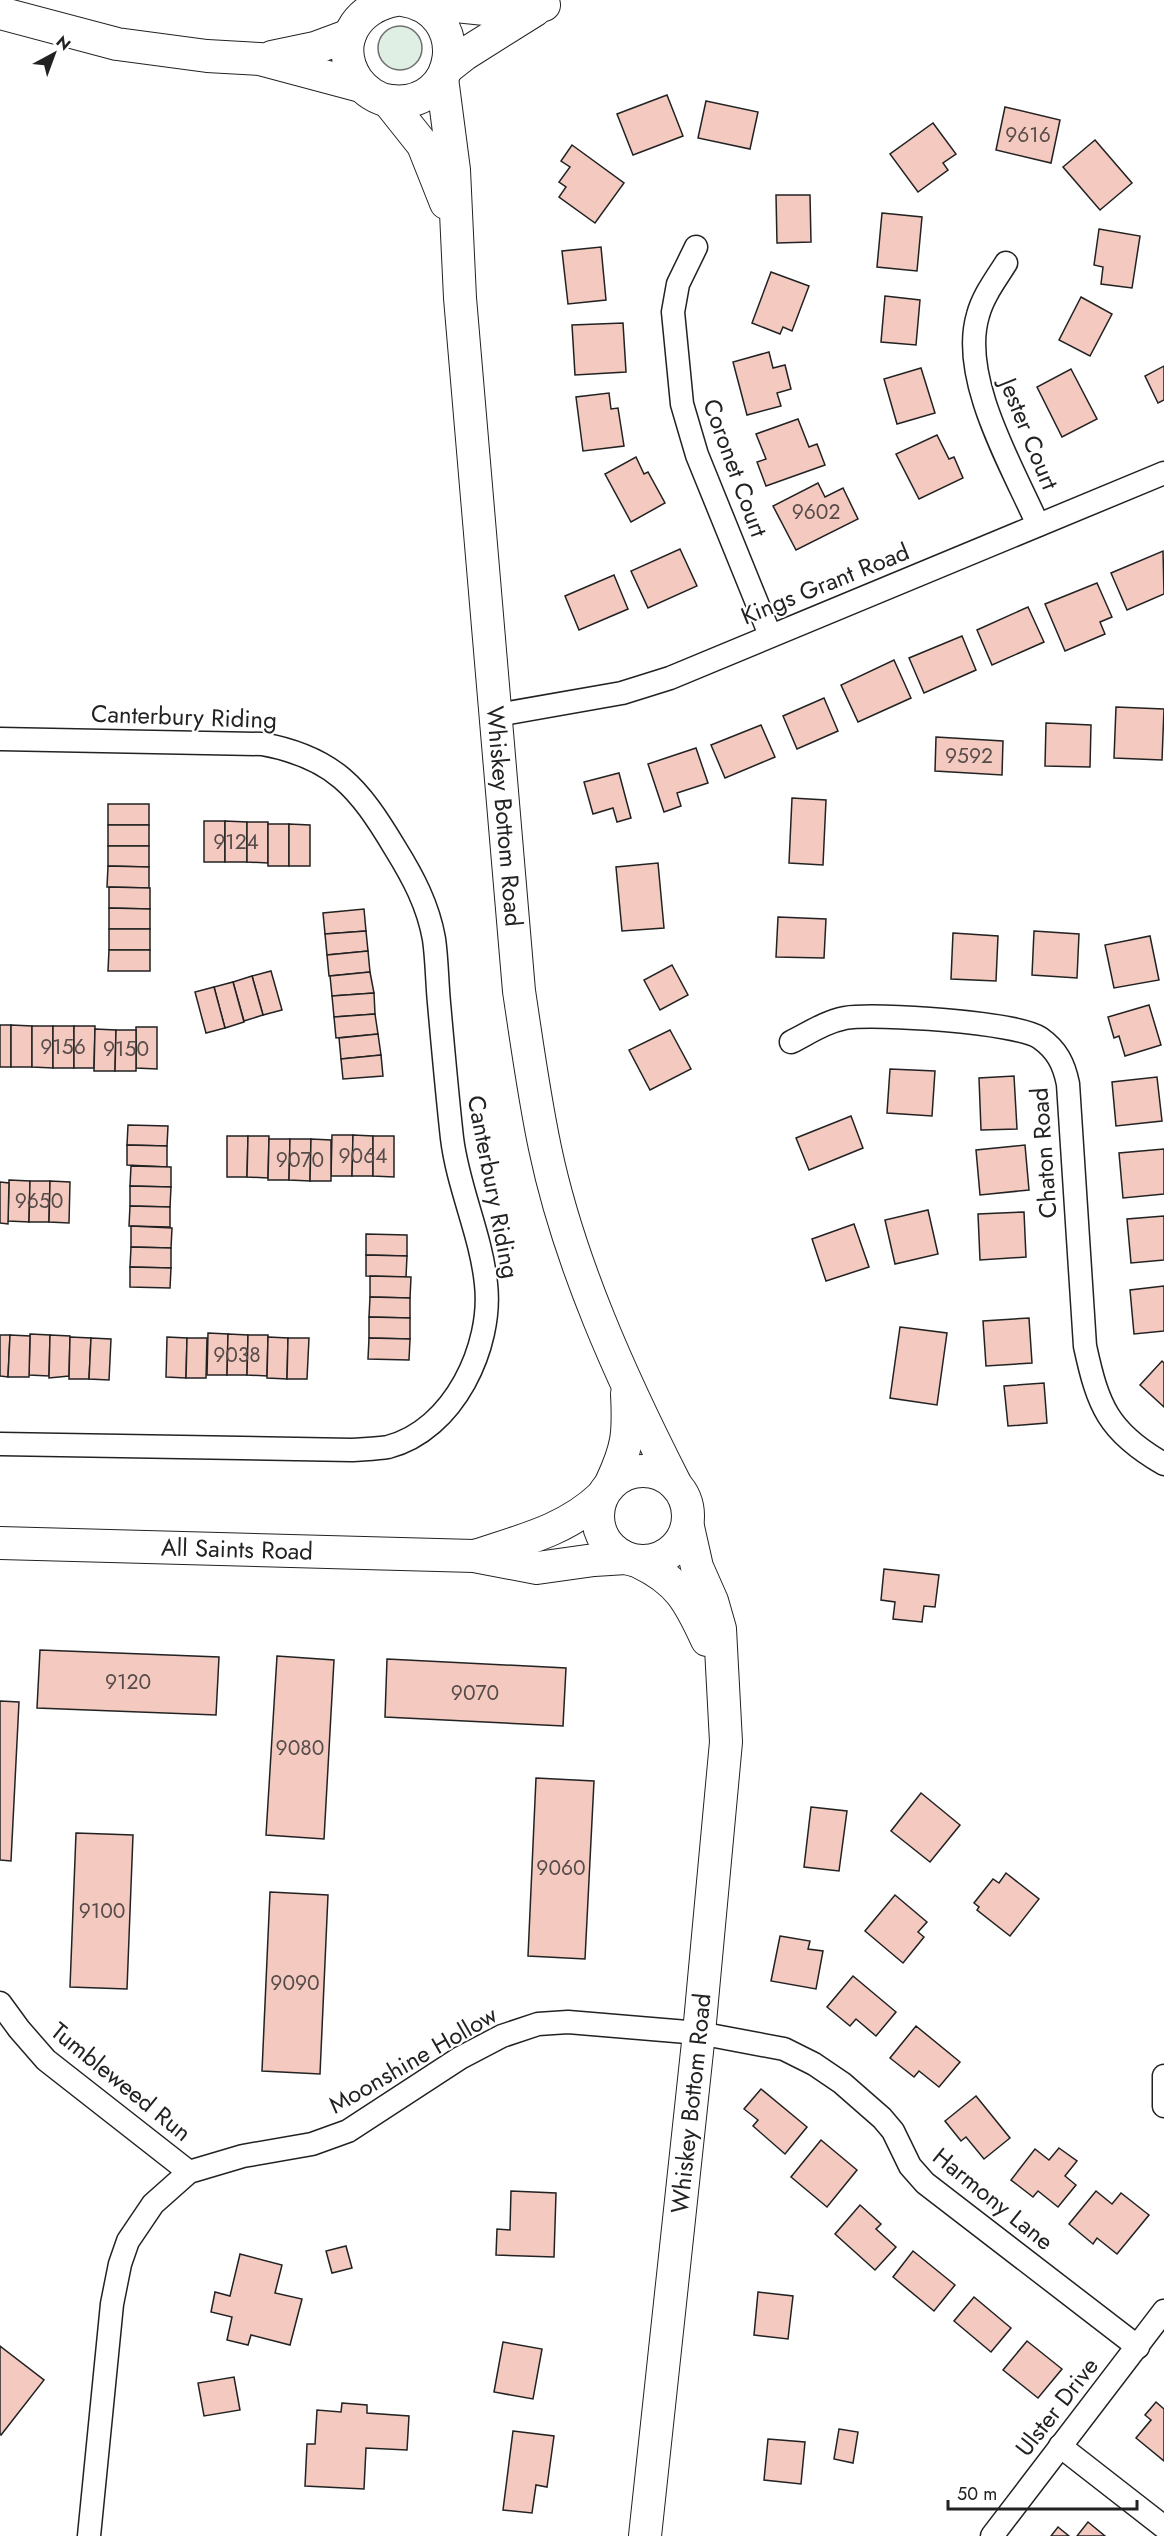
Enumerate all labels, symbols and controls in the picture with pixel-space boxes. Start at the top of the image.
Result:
north arrow [24,24,84,84]
text: N [51,30,76,56]
house number: 9616 [1005,120,1051,150]
street label: Jester Court [990,370,1068,495]
street label: Coronet Court [694,394,777,542]
house number: 9602 [792,497,840,527]
street label: Kings Grant Road [735,534,914,633]
street label: Canterbury Riding [91,696,277,737]
street label: Whiskey Bottom Road [478,704,531,928]
house number: 9592 [945,741,993,771]
house number: 9124 [213,827,259,857]
house number: 9156 [40,1032,86,1062]
house number: 9150 [103,1034,149,1064]
street label: Chaton Road [1021,1086,1066,1220]
street label: Canterbury Riding [459,1092,528,1281]
house number: 9064 [338,1141,388,1171]
house number: 9070 [276,1145,324,1175]
house number: 9650 [15,1186,63,1216]
house number: 9038 [213,1340,261,1370]
street label: All Saints Road [160,1529,313,1569]
house number: 9120 [105,1667,151,1697]
house number: 9070 [451,1678,499,1708]
house number: 9080 [276,1733,324,1763]
house number: 9060 [536,1853,586,1883]
house number: 9100 [79,1896,125,1926]
house number: 9090 [270,1968,320,1998]
street label: Whiskey Bottom Road [662,1992,720,2215]
street label: Moonshine Hollow [322,1997,504,2122]
street label: Tumbleweed Run [43,2014,199,2149]
street label: Harmony Lane [925,2139,1061,2258]
street label: Ulster Drive [1007,2350,1106,2464]
scale bar [948,2473,1137,2511]
text: 50 m [957,2481,997,2507]

